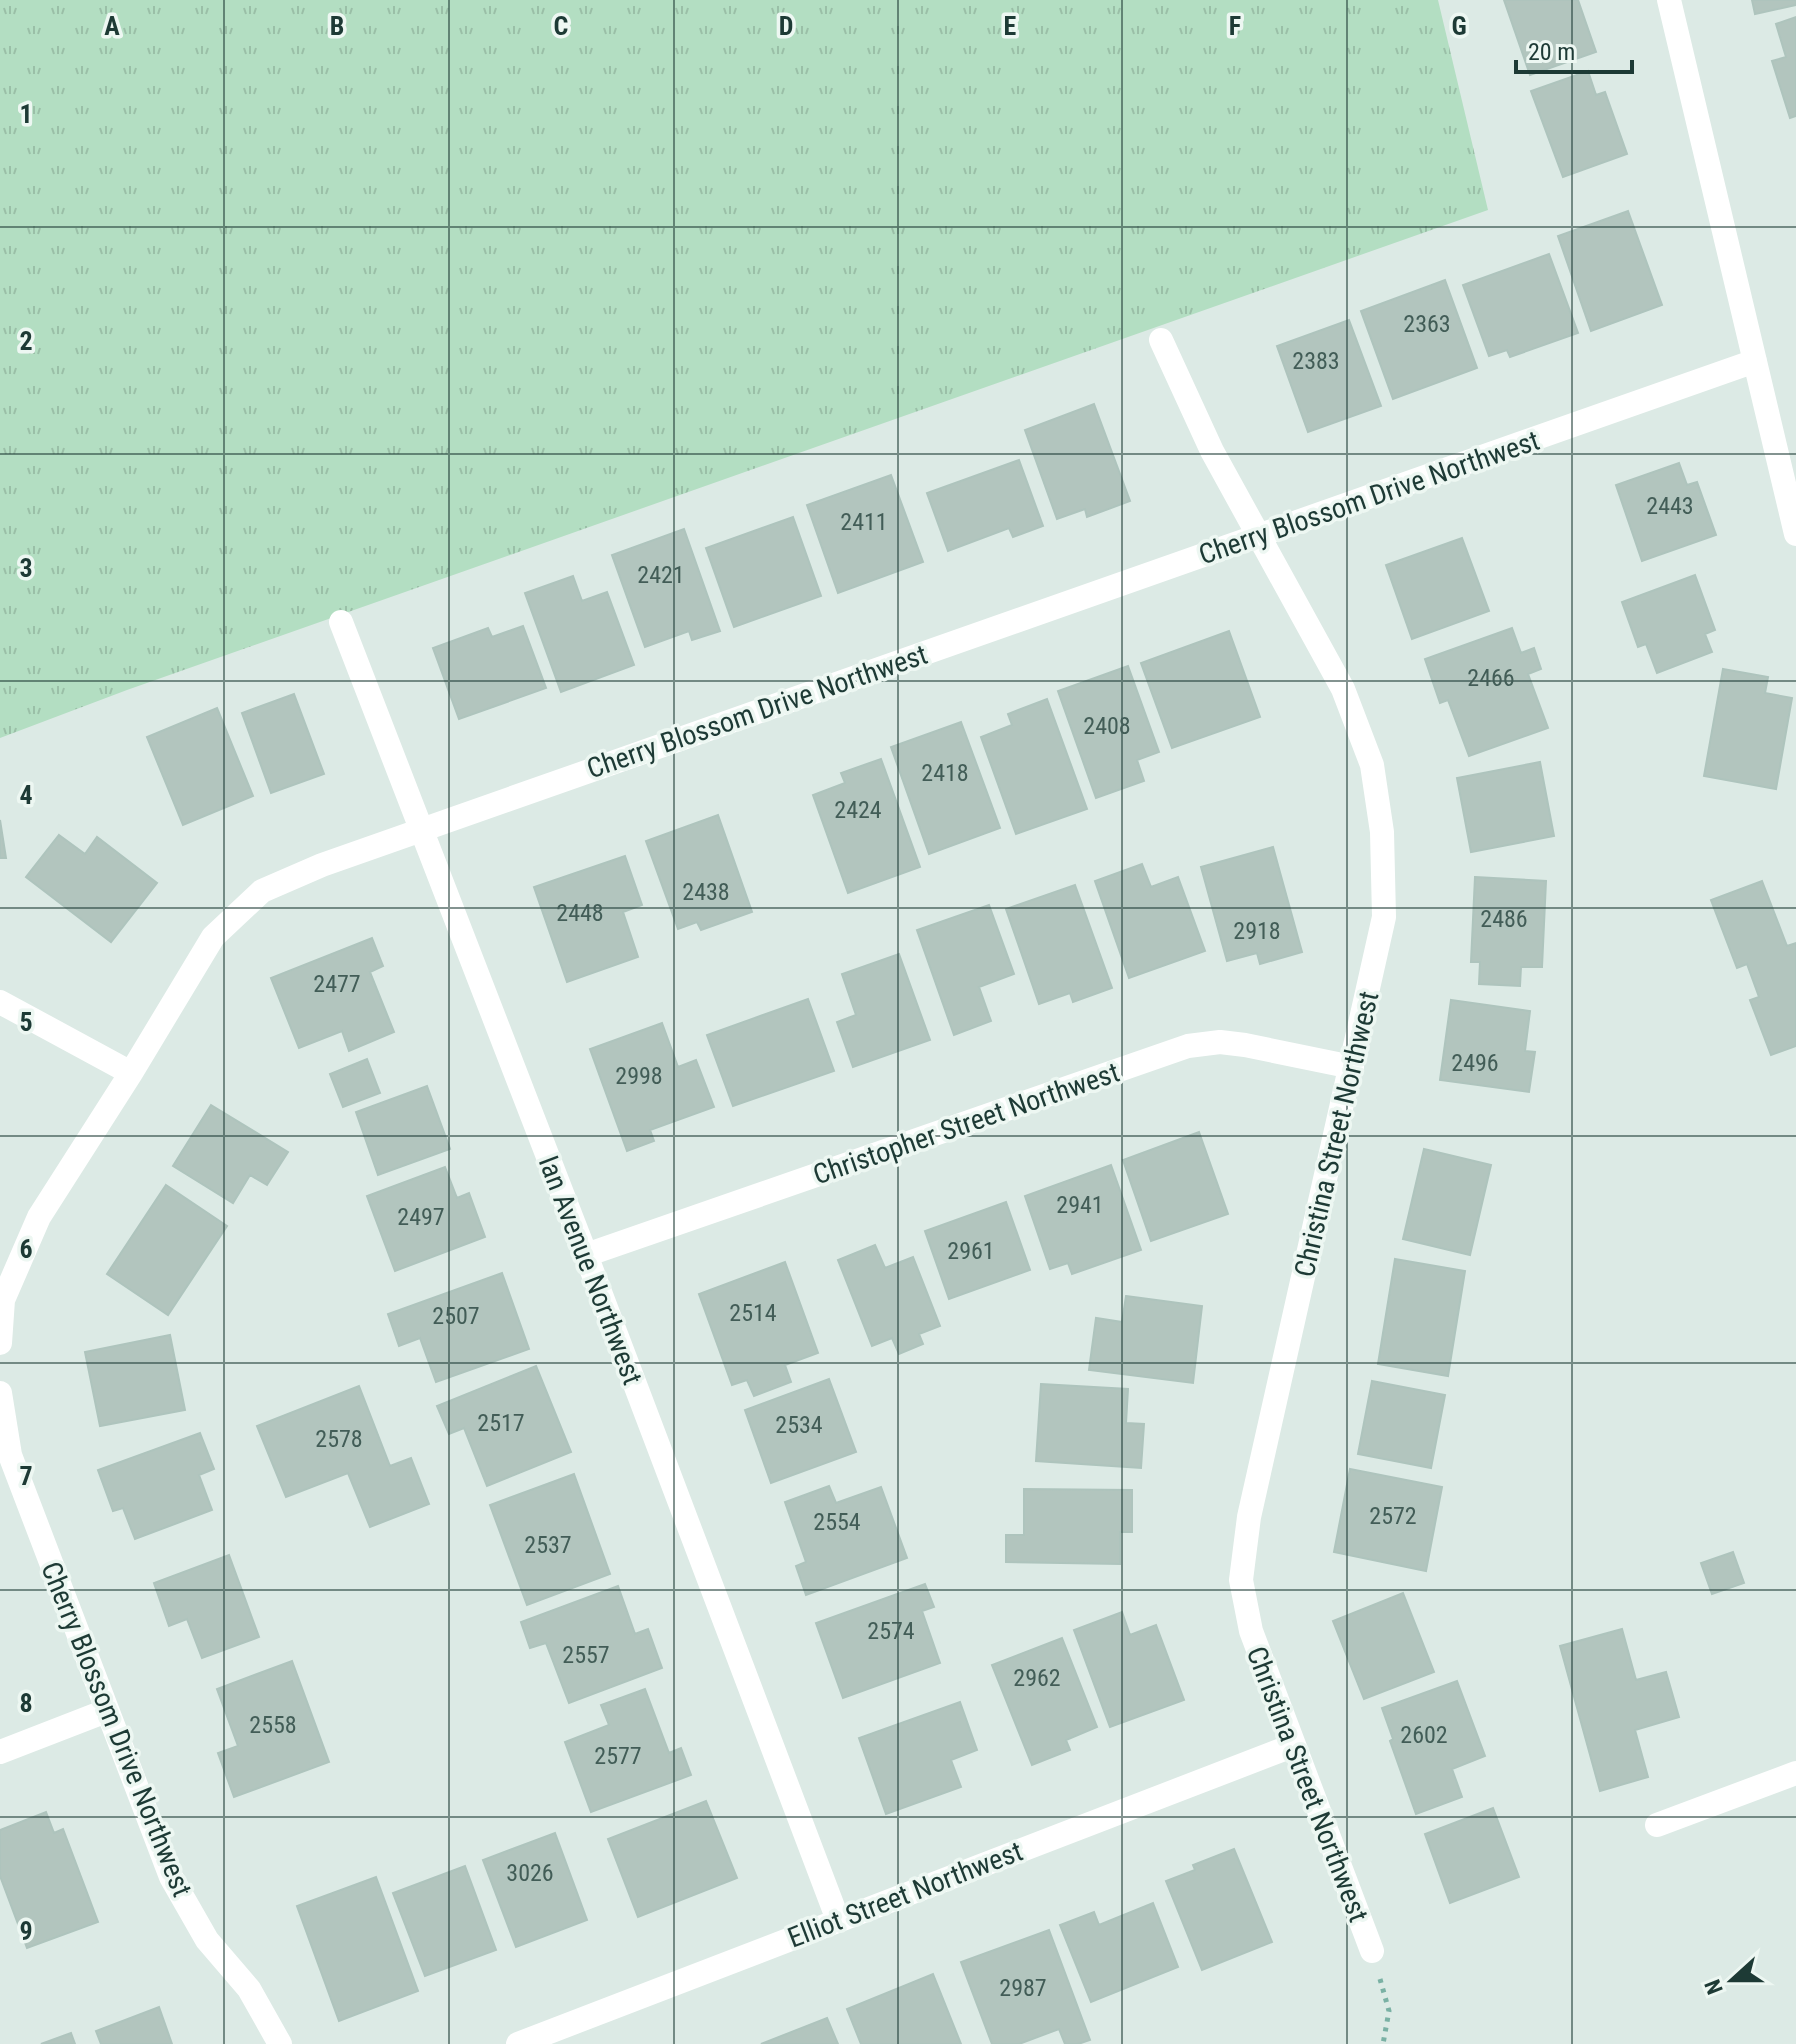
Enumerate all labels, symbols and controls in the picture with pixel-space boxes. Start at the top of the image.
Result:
text: A [104,11,120,41]
text: B [330,11,344,41]
text: C [554,11,569,41]
text: D [779,11,793,41]
text: E [1004,11,1017,41]
text: F [1229,11,1241,41]
text: G [1451,11,1467,41]
scale bar [1516,24,1632,74]
text: 20 m [1528,38,1575,66]
text: 1 [19,99,33,129]
house number: 2363 [1403,310,1451,338]
text: 2 [19,326,33,356]
house number: 2383 [1292,347,1340,375]
street label: Cherry Blossom Drive Northwest [1195,424,1544,571]
house number: 2443 [1646,492,1694,520]
house number: 2411 [840,508,888,536]
text: 3 [19,553,33,583]
house number: 2421 [637,561,685,589]
street label: Cherry Blossom Drive Northwest [583,638,932,785]
house number: 2466 [1467,664,1515,692]
house number: 2408 [1083,712,1131,740]
house number: 2418 [921,759,969,787]
text: 4 [19,780,33,810]
house number: 2424 [834,796,882,824]
house number: 2438 [682,878,730,906]
house number: 2448 [556,899,604,927]
house number: 2486 [1480,905,1528,933]
house number: 2918 [1233,917,1281,945]
house number: 2477 [313,970,361,998]
street label: Christina Street Northwest [1288,988,1385,1280]
text: 5 [19,1007,33,1037]
house number: 2496 [1451,1049,1499,1077]
street label: Christopher Street Northwest [809,1056,1124,1191]
house number: 2998 [615,1062,663,1090]
street label: Ian Avenue Northwest [532,1151,649,1389]
house number: 2941 [1056,1191,1104,1219]
house number: 2497 [397,1203,445,1231]
text: 6 [19,1234,33,1264]
house number: 2961 [947,1237,995,1265]
house number: 2514 [729,1299,777,1327]
house number: 2507 [432,1302,480,1330]
house number: 2517 [477,1409,525,1437]
house number: 2534 [775,1411,823,1439]
house number: 2578 [315,1425,363,1453]
text: 7 [19,1461,33,1491]
house number: 2572 [1369,1502,1417,1530]
house number: 2554 [813,1508,861,1536]
house number: 2537 [524,1531,572,1559]
street label: Cherry Blossom Drive Northwest [34,1557,199,1901]
house number: 2574 [867,1617,915,1645]
house number: 2557 [562,1641,610,1669]
street label: Christina Street Northwest [1240,1642,1375,1926]
house number: 2962 [1013,1664,1061,1692]
text: 8 [19,1688,33,1718]
house number: 2558 [249,1711,297,1739]
house number: 2602 [1400,1721,1448,1749]
house number: 2577 [594,1742,642,1770]
street label: Elliot Street Northwest [783,1834,1027,1954]
house number: 3026 [506,1859,554,1887]
text: 9 [19,1916,33,1946]
north arrow [1692,1940,1772,2020]
house number: 2987 [999,1974,1047,2002]
text: N [1700,1976,1728,1998]

